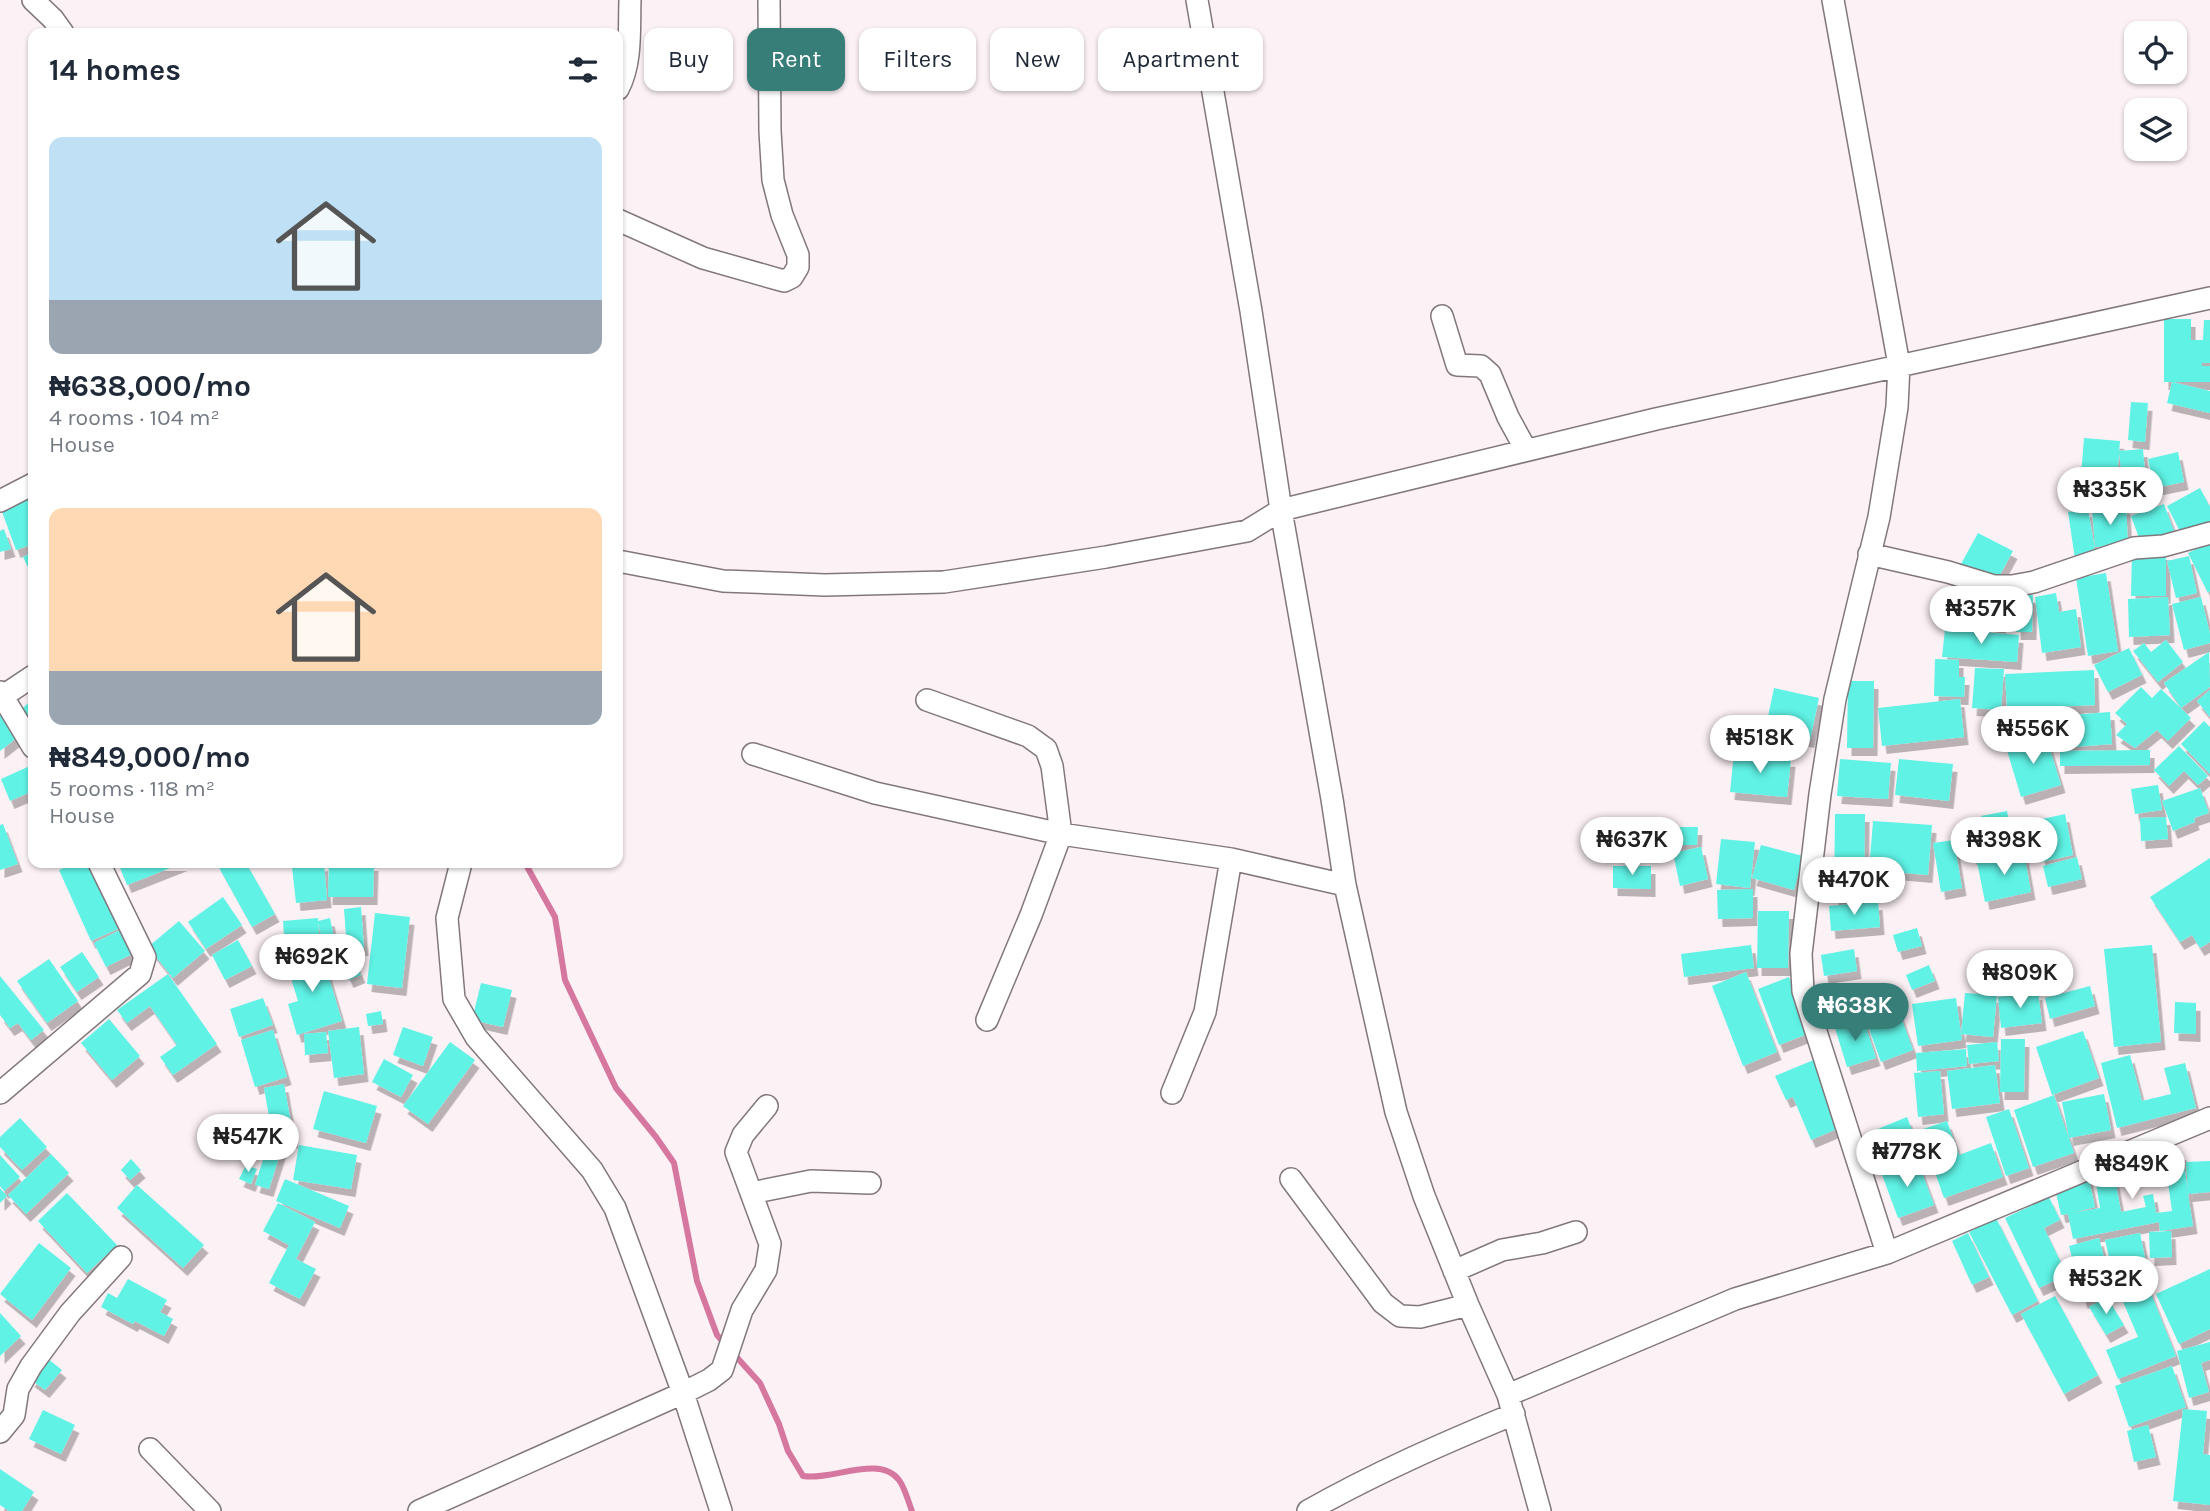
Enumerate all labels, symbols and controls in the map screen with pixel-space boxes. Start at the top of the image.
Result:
map controls [2124,21,2187,161]
button: locate [2124,21,2187,84]
chip: Buy [644,28,733,91]
chip: Rent [747,28,845,91]
chip: Filters [859,28,976,91]
chip: New [990,28,1084,91]
chip: Apartment [1098,28,1263,91]
icon: filters [564,51,602,89]
text: 14 homes [49,52,181,88]
button: layers [2124,98,2187,161]
icon: home [263,183,389,309]
text: ₦638,000/mo [49,368,251,404]
text: 4 rooms · 104 m² [49,404,220,431]
text: House [49,431,115,458]
pin: ₦335K [2061,468,2159,527]
text: ₦335K [2073,476,2147,503]
icon: home [263,554,389,680]
pin: ₦357K [1932,586,2030,646]
text: ₦357K [1946,595,2016,622]
pin: ₦556K [1984,706,2082,766]
text: ₦556K [1997,715,2069,742]
pin: ₦518K [1711,716,1809,775]
text: ₦518K [1726,724,1794,751]
text: ₦849,000/mo [49,739,250,775]
text: 5 rooms · 118 m² [49,775,215,802]
text: House [49,802,115,829]
pin: ₦637K [1583,818,1681,877]
pin: ₦398K [1955,818,2053,877]
text: ₦637K [1596,826,1668,853]
text: ₦398K [1967,826,2041,853]
pin: ₦470K [1805,858,1903,917]
text: ₦470K [1818,866,1890,893]
pin: ₦692K [263,934,361,994]
text: ₦692K [275,943,349,970]
pin: ₦809K [1971,950,2069,1010]
text: ₦809K [1982,959,2058,986]
pin: ₦638K [1806,984,1904,1043]
text: ₦638K [1818,992,1892,1019]
pin: ₦547K [199,1114,297,1174]
text: ₦547K [213,1123,283,1150]
pin: ₦778K [1858,1130,1956,1189]
text: ₦778K [1872,1138,1942,1165]
pin: ₦849K [2083,1142,2181,1201]
text: ₦849K [2095,1150,2169,1177]
pin: ₦532K [2057,1256,2155,1316]
text: ₦532K [2069,1265,2143,1292]

